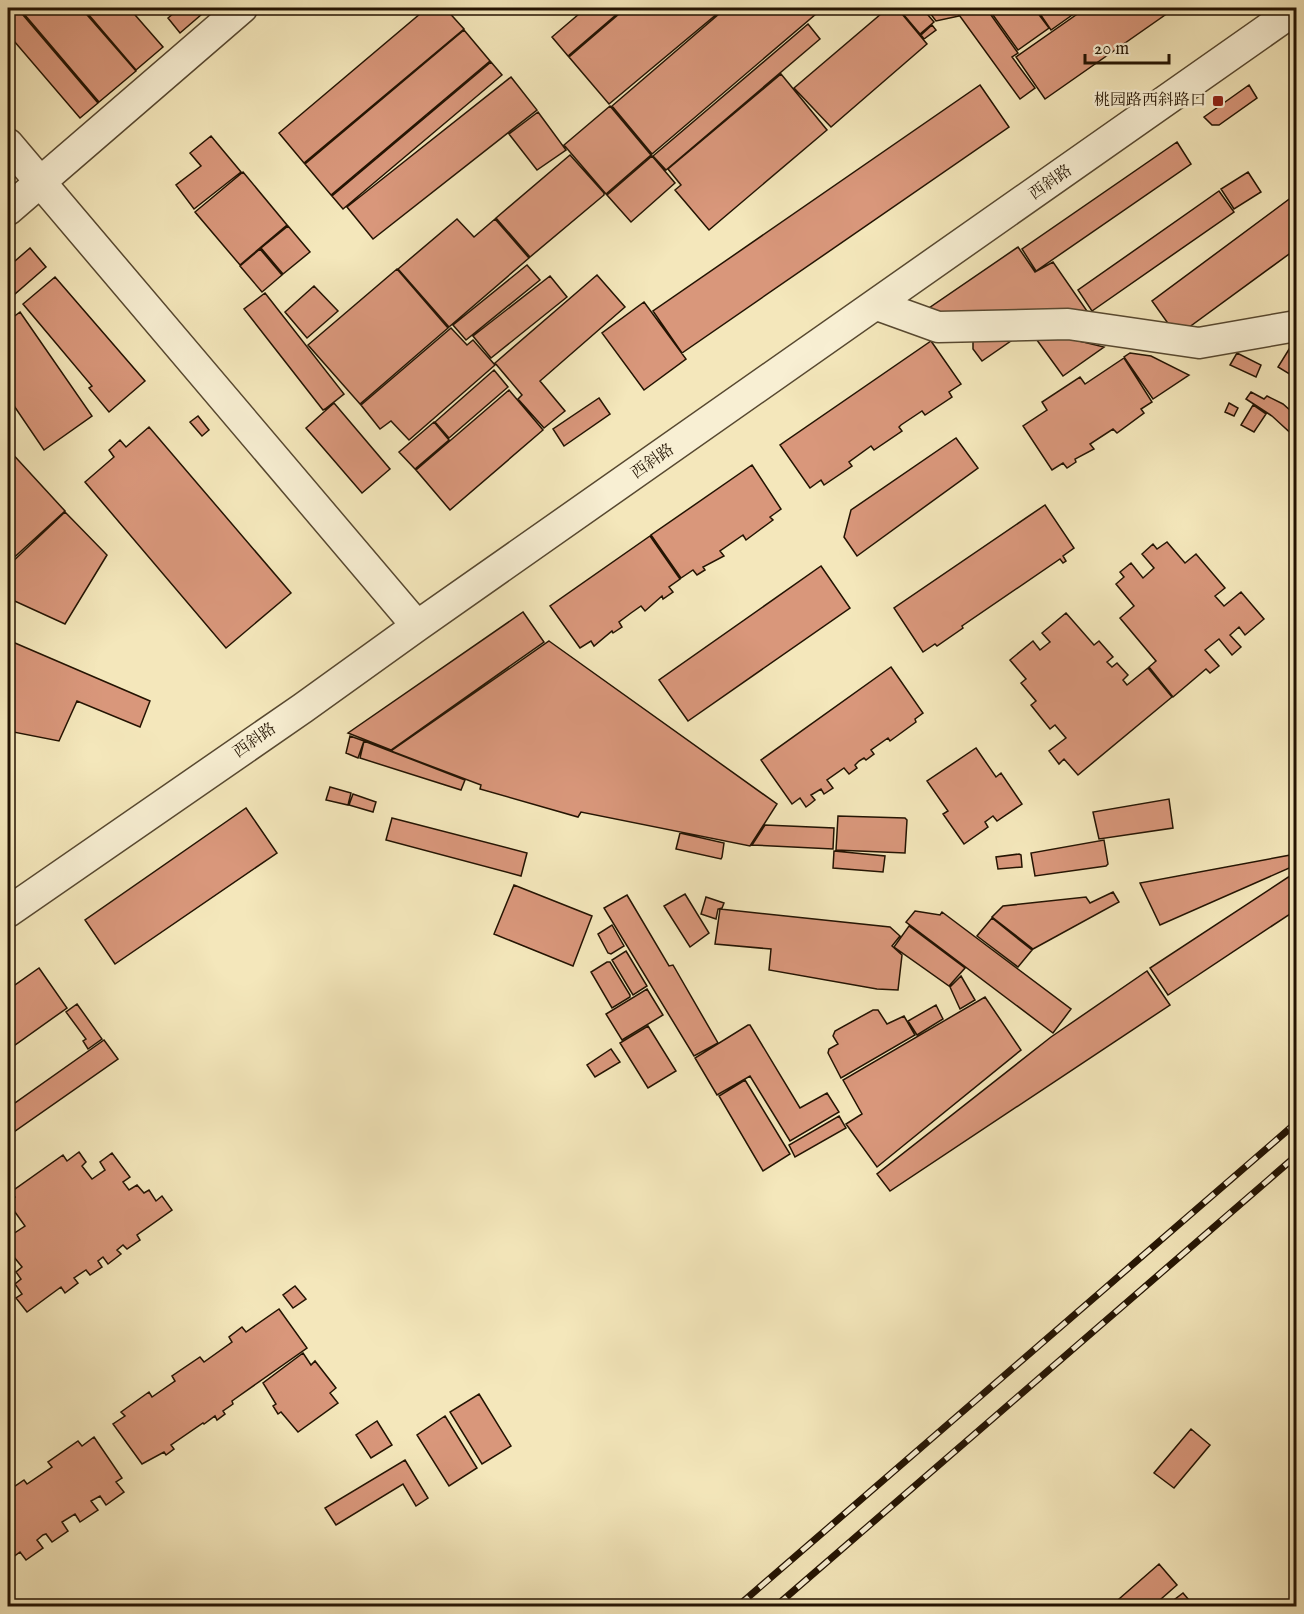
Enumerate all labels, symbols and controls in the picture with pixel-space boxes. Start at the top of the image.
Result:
scale bar [1085,27,1169,65]
text: 20 m [1094,38,1129,61]
place label: 桃园路西斜路口 [1094,91,1206,111]
marker: 桃园路西斜路口 [1211,94,1225,108]
street label: 西斜路 [1026,161,1076,205]
street label: 西斜路 [628,440,678,484]
street label: 西斜路 [230,719,280,763]

